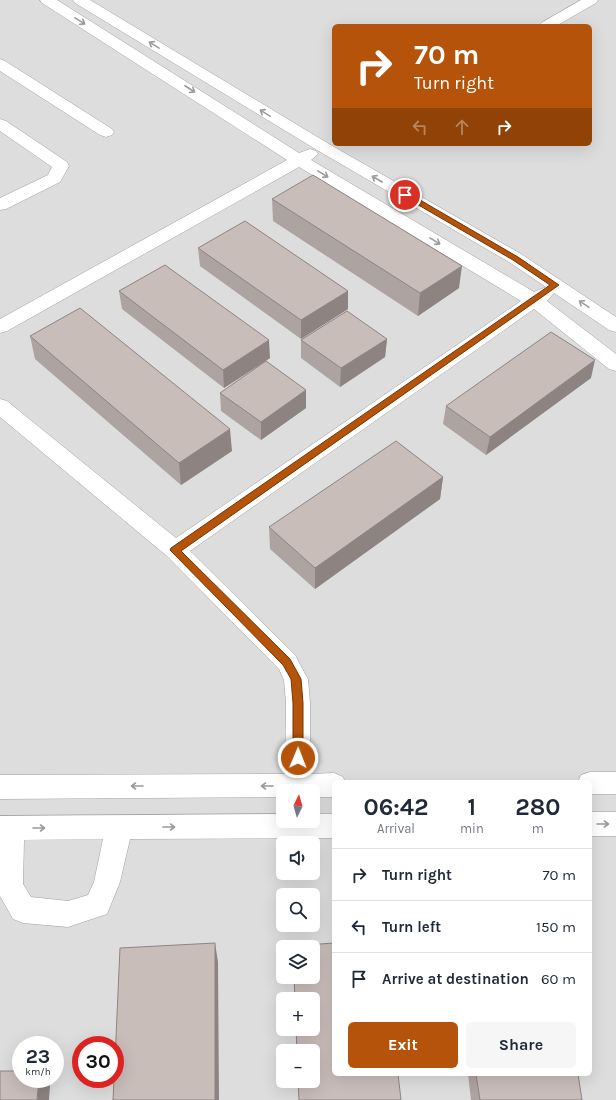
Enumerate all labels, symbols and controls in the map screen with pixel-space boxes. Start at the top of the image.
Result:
one-way arrow [74,17,86,25]
text: 70 m [414,38,479,71]
icon: right [348,40,400,92]
one-way arrow [148,41,160,49]
text: Turn right [414,72,494,94]
one-way arrow [184,86,196,94]
one-way arrow [259,108,271,116]
icon: left [409,116,431,138]
icon: ahead [451,116,473,138]
icon: right [493,116,515,138]
one-way arrow [317,171,329,179]
one-way arrow [371,174,383,182]
pin [388,178,422,212]
icon: arrive [394,184,416,206]
one-way arrow [429,238,441,246]
one-way arrow [579,300,590,308]
position arrow [277,737,319,779]
one-way arrow [261,782,274,790]
one-way arrow [131,783,144,790]
north arrow [276,784,320,828]
map controls [276,784,320,1088]
text: 06:42 [363,793,428,821]
text: 1 [468,793,476,821]
text: 280 [515,793,561,821]
one-way arrow [596,820,609,828]
text: Arrival [377,821,415,836]
text: min [460,821,484,836]
text: m [532,821,544,836]
one-way arrow [162,823,175,831]
one-way arrow [32,824,45,832]
button: sound [276,836,320,880]
icon: right [348,864,370,886]
text: Turn right [382,866,452,884]
text: 70 m [542,866,576,884]
button: search [276,888,320,932]
icon: left [348,916,370,938]
text: Turn left [382,918,441,936]
text: 150 m [536,918,576,936]
button: layers [276,940,320,984]
icon: arrive [348,968,370,990]
text: Arrive at destination [382,970,529,988]
text: 60 m [541,970,576,988]
button: + [276,992,320,1036]
button: Exit [348,1022,458,1068]
button: Share [466,1022,576,1068]
speed limit sign: 30 [72,1036,124,1088]
button: − [276,1044,320,1088]
text: 23 [26,1045,50,1068]
text: km/h [25,1066,51,1078]

